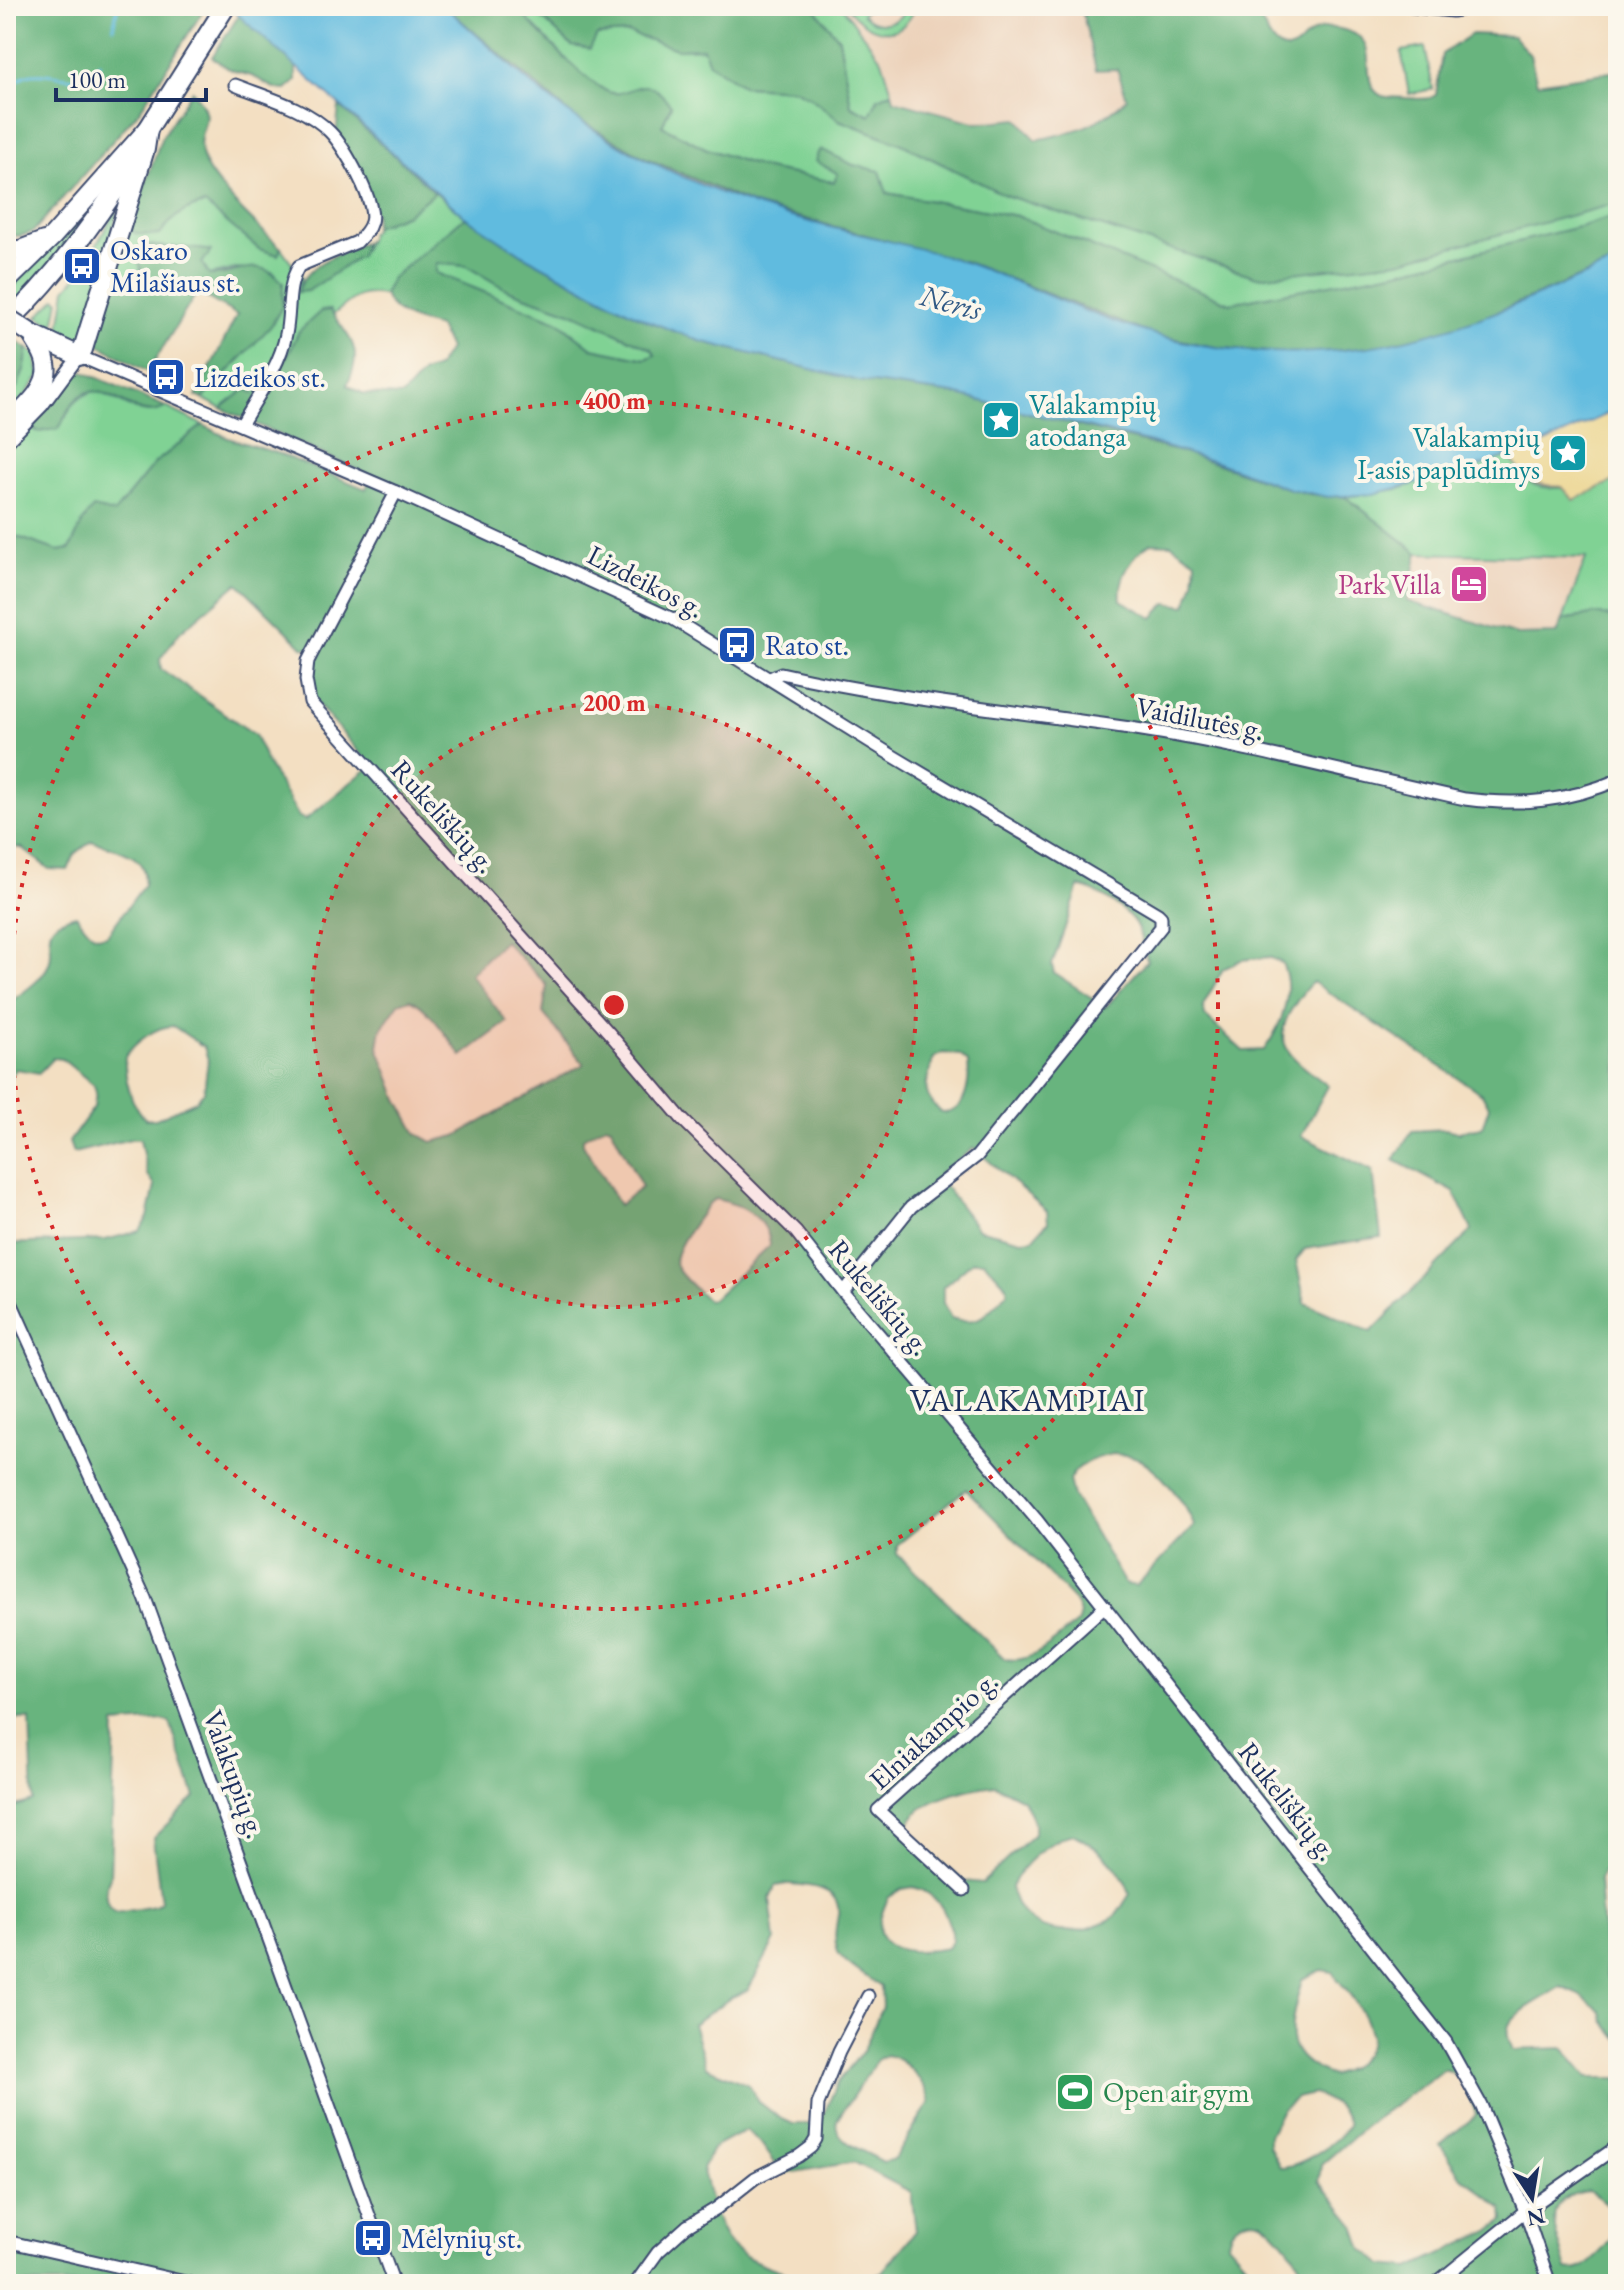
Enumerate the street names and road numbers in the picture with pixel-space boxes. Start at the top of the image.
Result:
street label: Lizdeikos g. [582,536,710,626]
street label: Vaidilutės g. [1133,688,1267,748]
street label: Rukeliškių g. [384,752,504,880]
street label: Rukeliškių g. [821,1232,939,1362]
street label: Elniakampio g. [861,1663,1005,1797]
street label: Valakupių g. [195,1705,275,1843]
street label: Rukeliškių g. [1231,1735,1345,1867]

